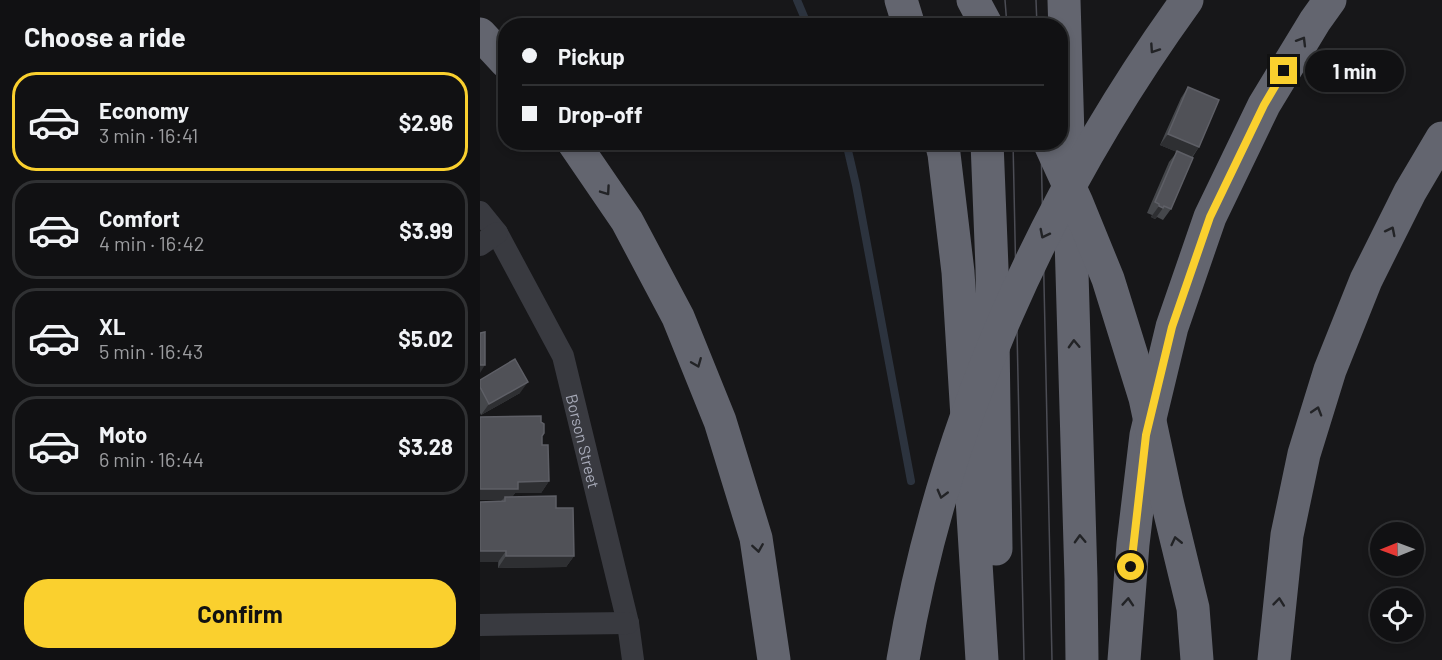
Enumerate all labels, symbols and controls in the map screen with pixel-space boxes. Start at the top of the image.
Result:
text: Choose a ride [24,20,186,52]
one-way arrow [1295,37,1307,47]
one-way arrow [1150,42,1161,53]
text: Pickup [558,43,625,69]
callout: 1 min [1305,50,1404,92]
route end [1270,57,1297,84]
text: 1 min [1333,59,1376,83]
icon: car [27,95,81,149]
text: Economy [99,97,189,123]
text: Drop-off [558,101,642,127]
text: $2.96 [399,109,453,135]
text: 3 min · 16:41 [99,123,198,147]
one-way arrow [599,184,610,195]
icon: car [27,203,81,257]
text: Comfort [99,205,180,231]
text: $3.99 [399,217,453,243]
one-way arrow [1384,226,1395,237]
one-way arrow [1040,228,1052,239]
text: 4 min · 16:42 [99,231,204,255]
icon: car [27,311,81,365]
text: XL [99,313,125,339]
text: $5.02 [398,325,453,351]
text: 5 min · 16:43 [99,339,203,363]
one-way arrow [1068,339,1080,348]
one-way arrow [690,356,702,367]
street label: Borson Street [563,392,604,490]
one-way arrow [1310,406,1322,417]
icon: car [27,419,81,473]
text: Moto [99,421,147,447]
text: $3.28 [398,433,453,459]
text: 6 min · 16:44 [99,447,204,471]
one-way arrow [937,488,949,498]
north arrow [1370,522,1424,576]
map controls [1370,522,1424,642]
one-way arrow [1073,534,1086,543]
one-way arrow [1171,536,1184,546]
one-way arrow [751,543,763,552]
route start [1117,553,1144,580]
button: Confirm [24,579,456,648]
button: locate [1370,588,1424,642]
one-way arrow [1121,597,1134,606]
one-way arrow [1272,597,1285,606]

